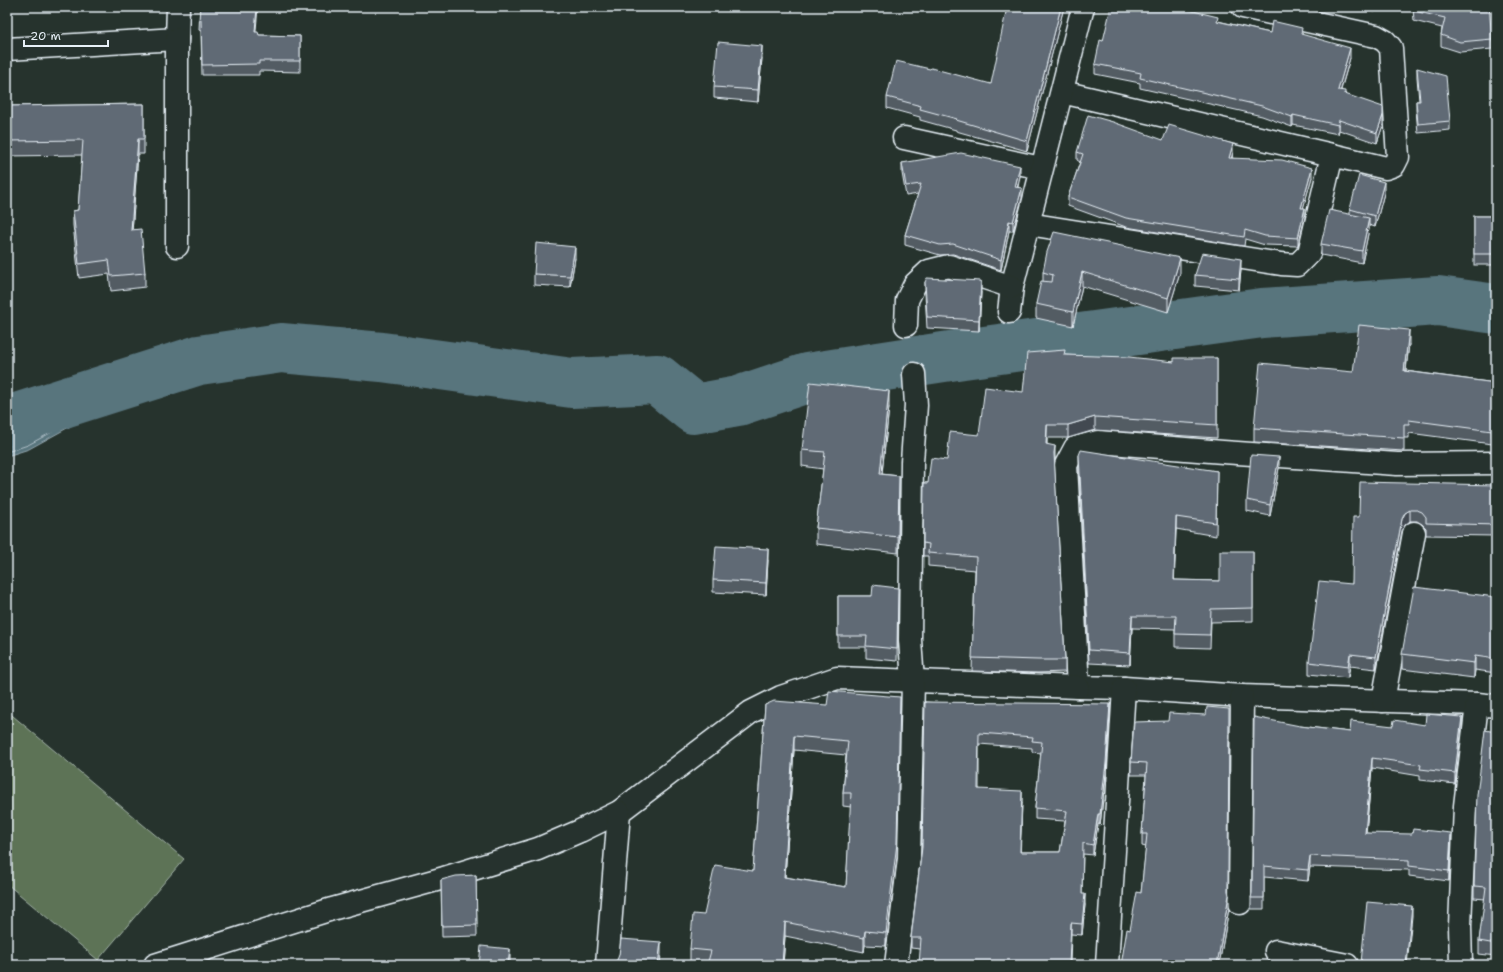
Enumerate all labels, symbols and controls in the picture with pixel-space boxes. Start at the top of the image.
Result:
scale bar [24,22,108,48]
text: 20 m [30,28,61,44]

